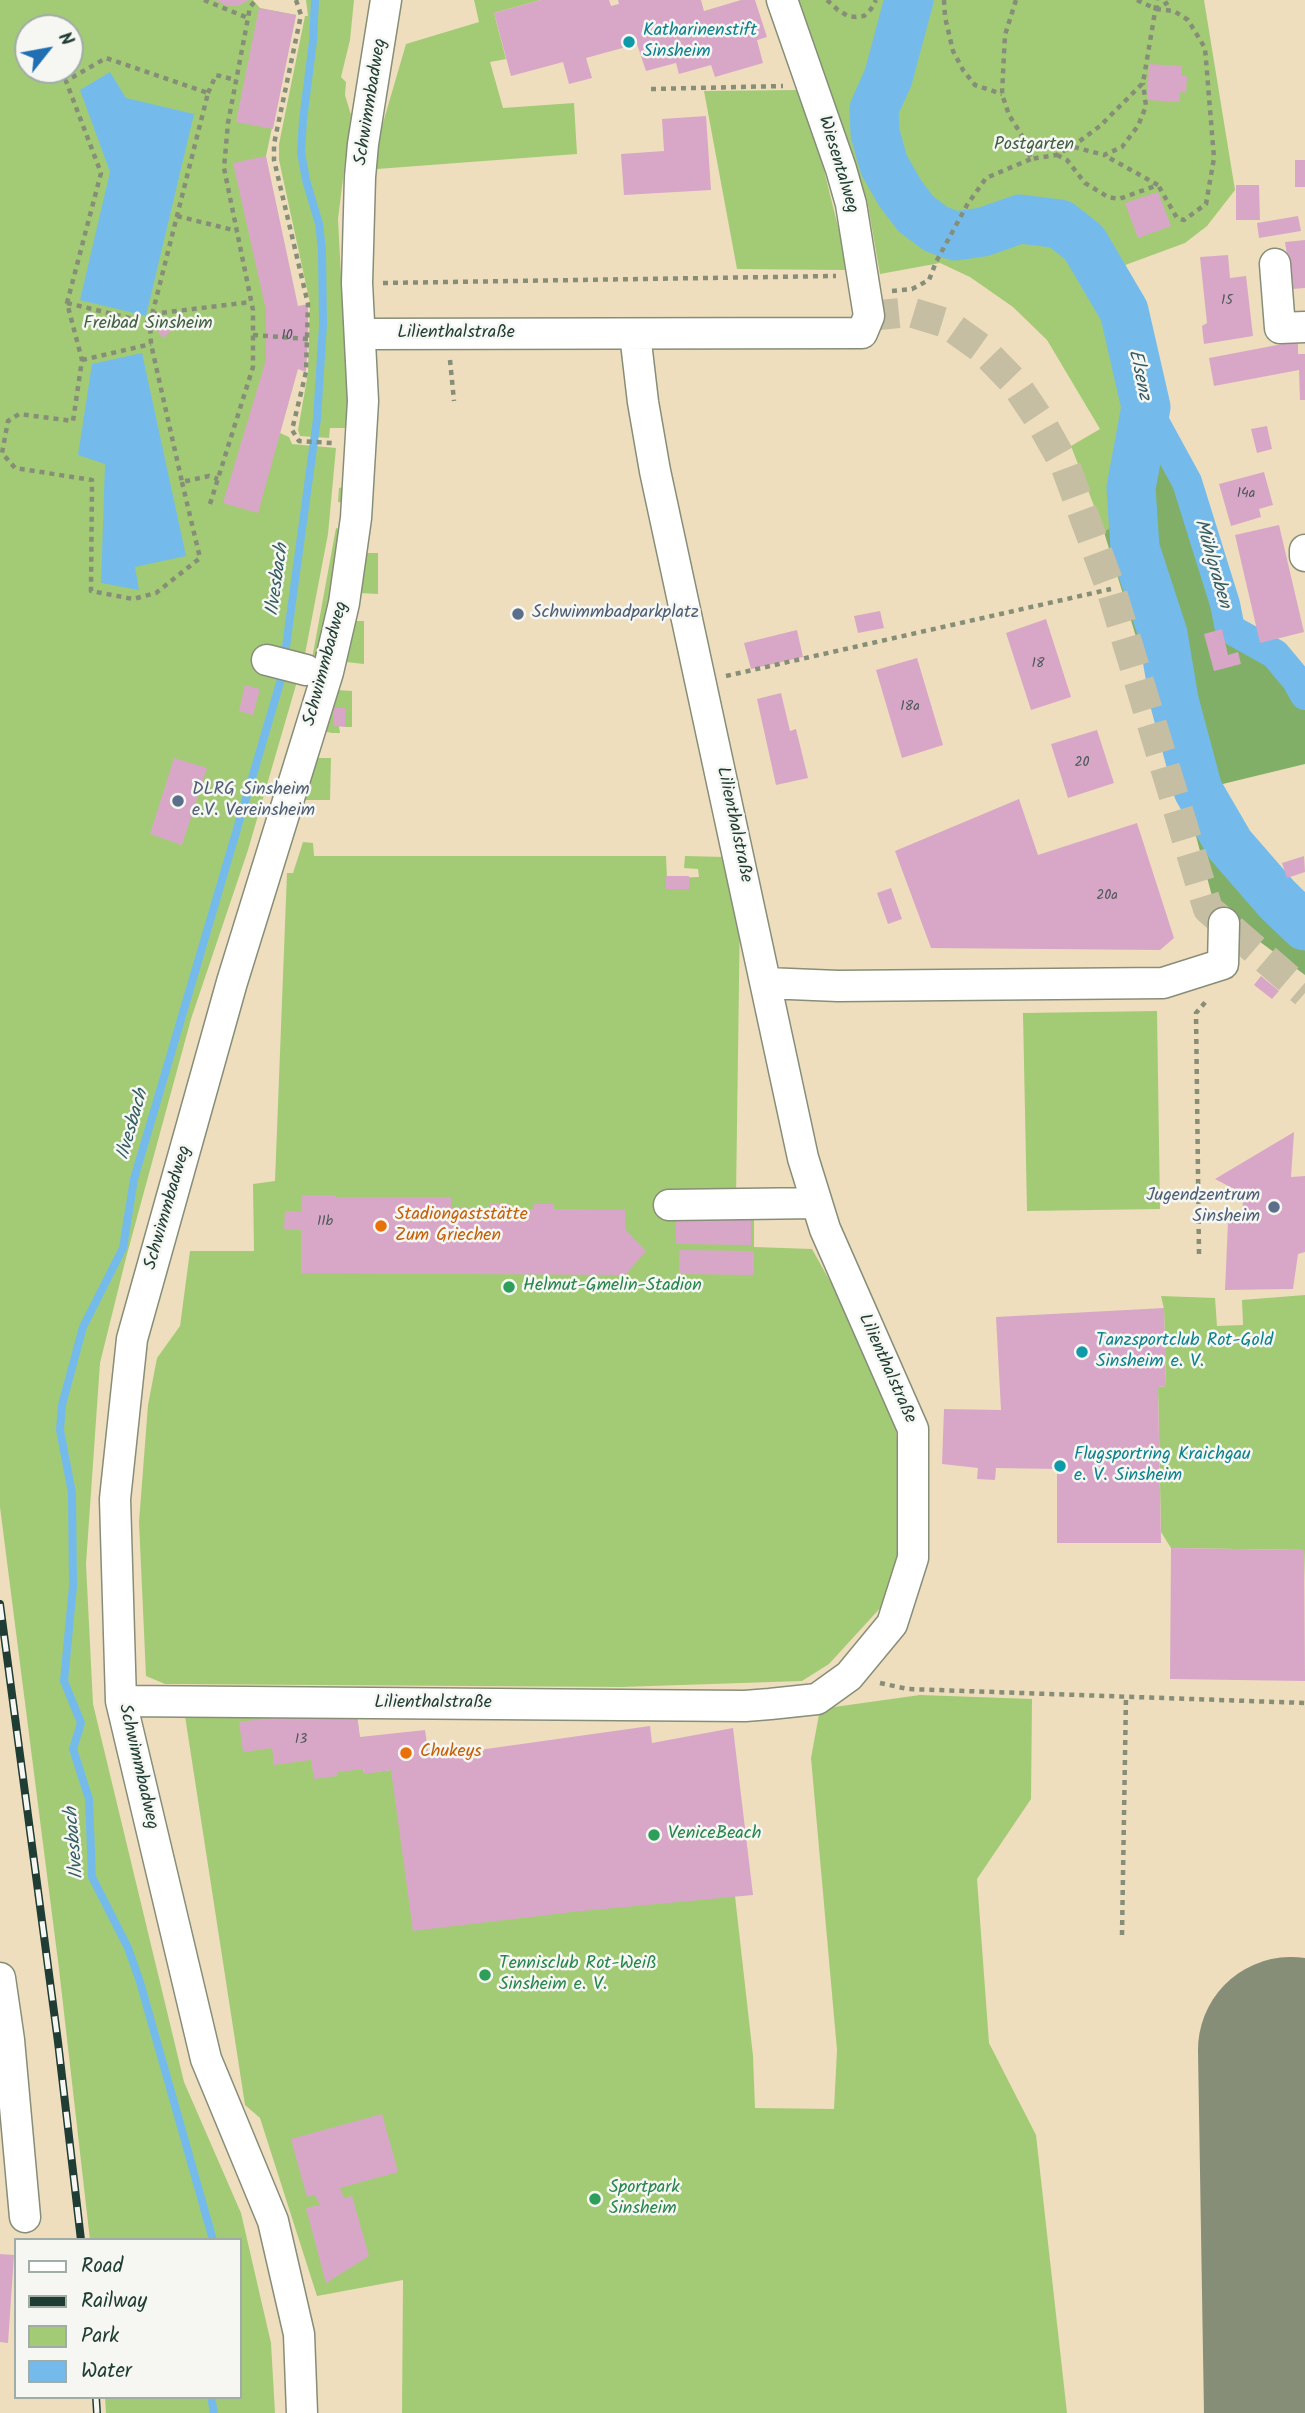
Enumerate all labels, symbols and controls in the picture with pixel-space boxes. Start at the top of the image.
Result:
north arrow [14,14,84,84]
place label: Katharinenstift Sinsheim [643,21,757,64]
text: N [49,26,81,52]
marker: Katharinenstift Sinsheim [621,34,637,50]
street label: Schwimmbadweg [351,37,393,167]
street label: Wiesentalweg [812,114,862,216]
park label: Postgarten [994,135,1074,157]
house number: 15 [1221,294,1233,310]
park label: Freibad Sinsheim [83,314,213,336]
street label: Lilienthalstraße [397,323,515,345]
house number: 10 [281,329,293,345]
water label: Elsenz [1122,348,1154,402]
house number: 14a [1237,487,1255,503]
water label: Mühlgraben [1187,517,1235,611]
water label: Ilvesbach [263,542,295,618]
street label: Schwimmbadweg [300,599,354,729]
place label: Schwimmbadparkplatz [532,603,699,625]
marker: Schwimmbadparkplatz [510,606,526,622]
house number: 18 [1032,657,1044,673]
house number: 18a [900,700,920,716]
house number: 20 [1074,756,1090,772]
street label: Lilienthalstraße [710,765,756,885]
place label: DLRG Sinsheim e.V. Vereinsheim [192,780,315,822]
marker: DLRG Sinsheim e.V. Vereinsheim [170,793,186,809]
house number: 20a [1096,889,1118,905]
water label: Ilvesbach [113,1087,155,1163]
street label: Schwimmbadweg [141,1144,197,1272]
place label: Jugendzentrum Sinsheim [1146,1186,1260,1228]
marker: Jugendzentrum Sinsheim [1266,1199,1282,1215]
place label: Stadiongaststätte Zum Griechen [395,1205,528,1248]
house number: 11b [317,1215,333,1231]
marker: Stadiongaststätte Zum Griechen [373,1218,389,1234]
place label: Helmut-Gmelin-Stadion [523,1276,702,1298]
marker: Helmut-Gmelin-Stadion [501,1279,517,1295]
street label: Lilienthalstraße [852,1311,920,1427]
place label: Tanzsportclub Rot-Gold Sinsheim e. V. [1096,1331,1273,1374]
marker: Tanzsportclub Rot-Gold Sinsheim e. V. [1074,1344,1090,1360]
place label: Flugsportring Kraichgau e. V. Sinsheim [1074,1445,1251,1488]
marker: Flugsportring Kraichgau e. V. Sinsheim [1052,1458,1068,1474]
street label: Lilienthalstraße [374,1693,492,1715]
street label: Schwimmbadweg [112,1702,162,1832]
house number: 13 [295,1733,307,1749]
place label: Chukeys [420,1742,482,1764]
marker: Chukeys [398,1745,414,1761]
water label: Ilvesbach [61,1806,91,1880]
place label: VeniceBeach [668,1824,761,1846]
marker: VeniceBeach [646,1827,662,1843]
place label: Tennisclub Rot-Weiß Sinsheim e. V. [499,1954,656,1996]
marker: Tennisclub Rot-Weiß Sinsheim e. V. [477,1967,493,1983]
place label: Sportpark Sinsheim [609,2178,680,2220]
marker: Sportpark Sinsheim [587,2191,603,2207]
legend [14,2238,242,2399]
text: Road [81,2250,123,2283]
text: Railway [81,2285,147,2318]
text: Park [81,2320,119,2353]
text: Water [81,2355,132,2388]

